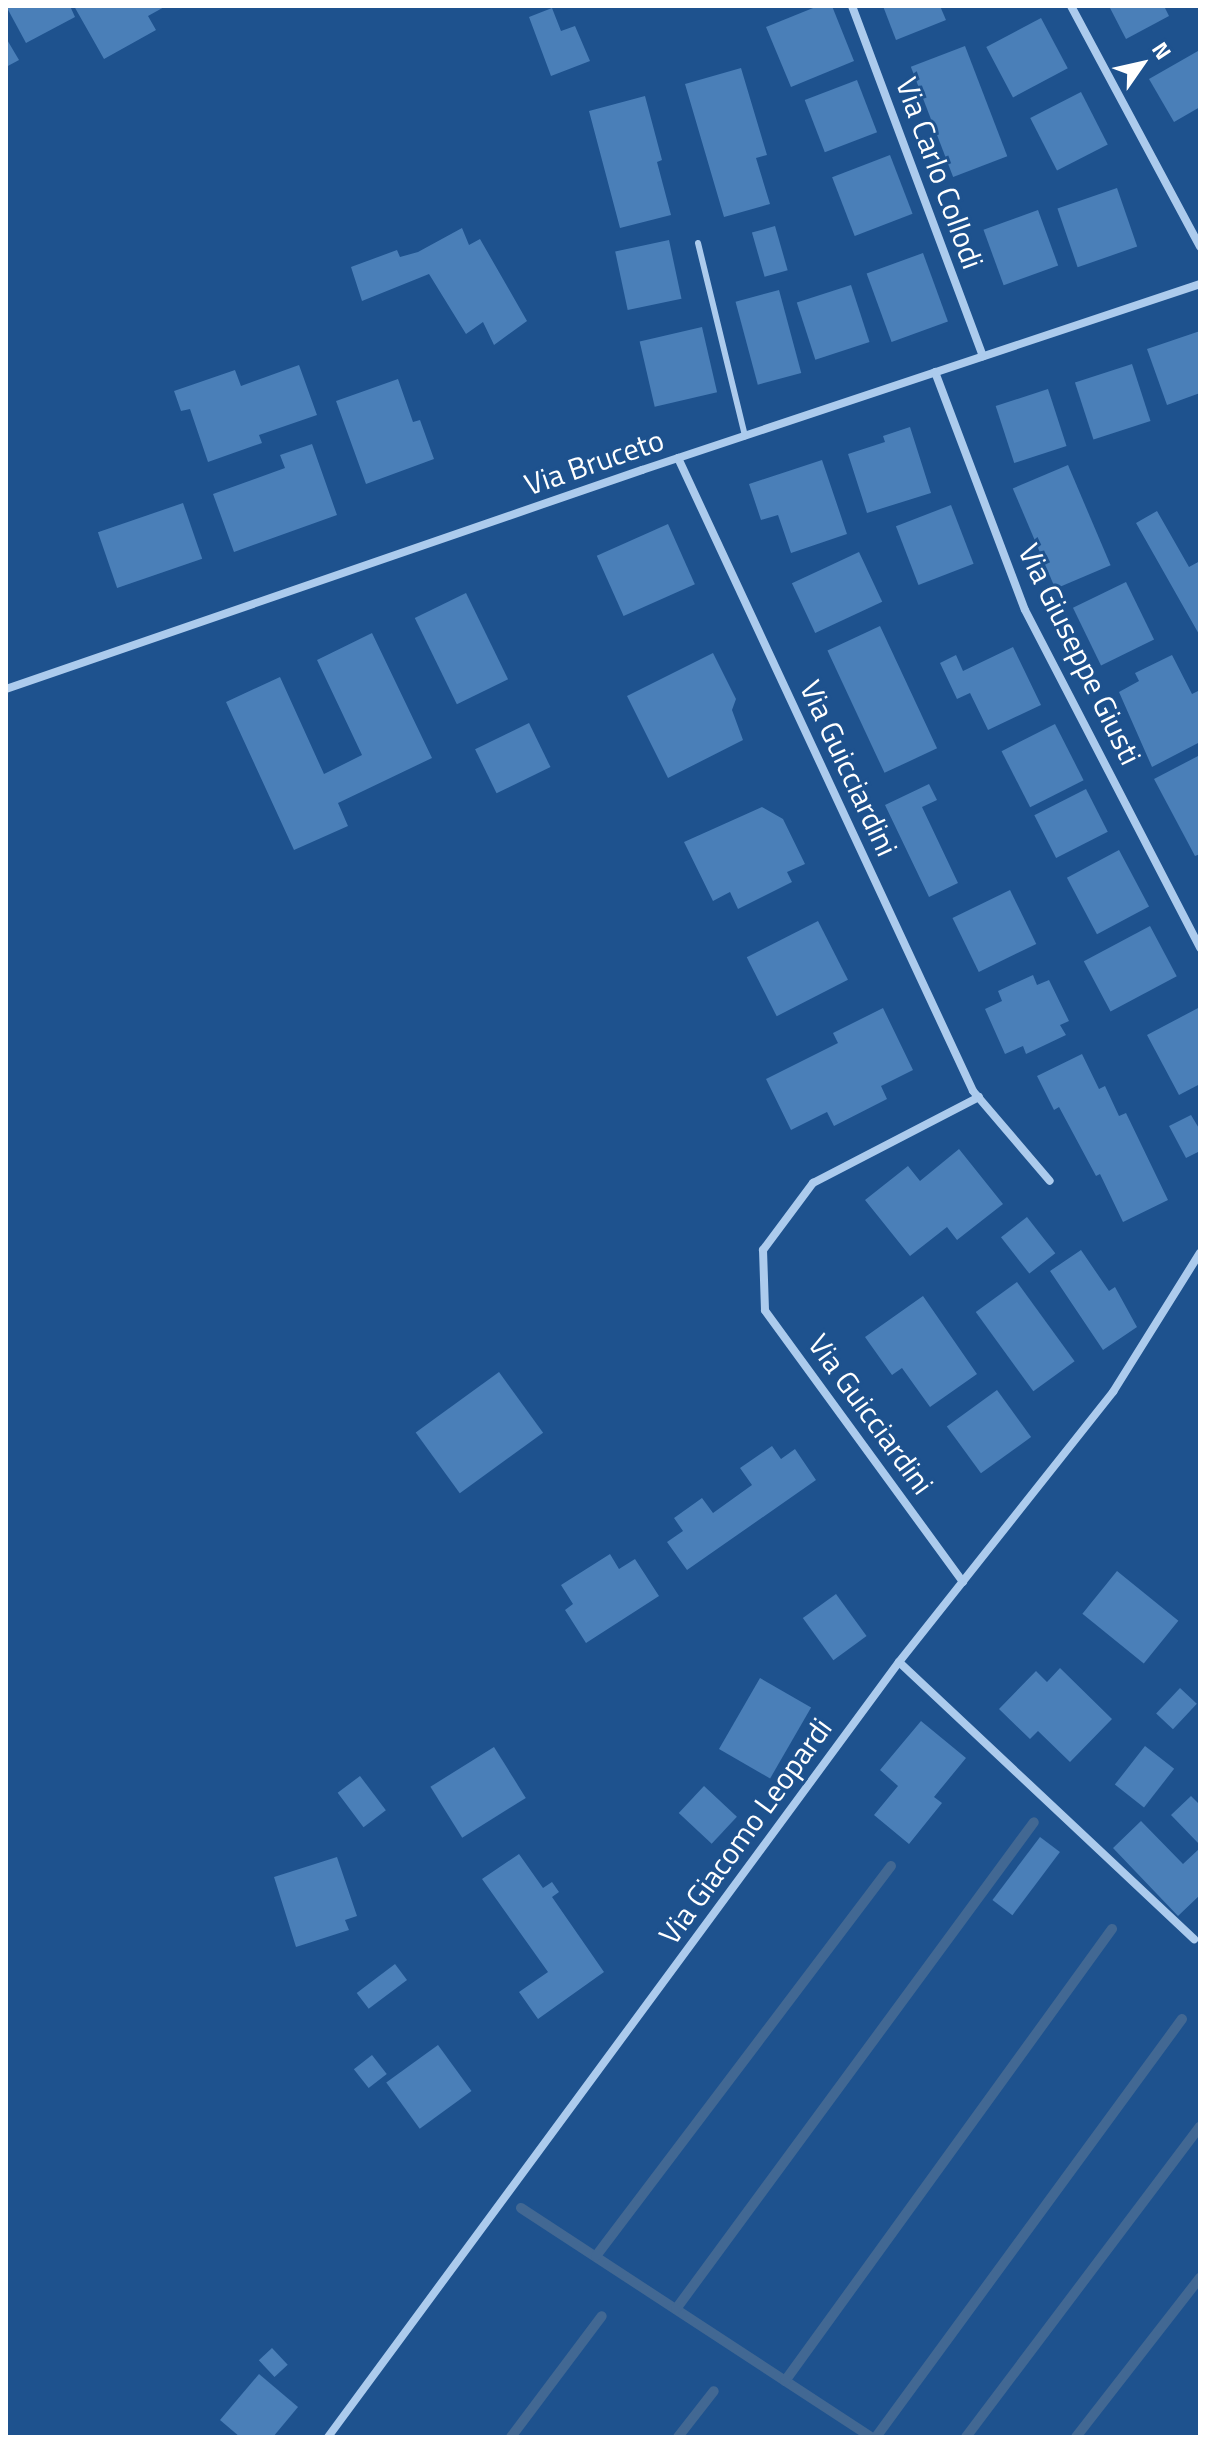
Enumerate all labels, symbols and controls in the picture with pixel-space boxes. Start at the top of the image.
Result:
north arrow [1102,24,1182,104]
text: N [1144,35,1180,66]
street label: Via Carlo Collodi [889,73,991,273]
street label: Via Bruceto [520,421,668,503]
street label: Via Giuseppe Giusti [1011,538,1149,770]
street label: Via Guicciardini [793,675,905,861]
street label: Via Guicciardini [801,1327,941,1501]
street label: Via Giacomo Leopardi [651,1711,839,1951]

